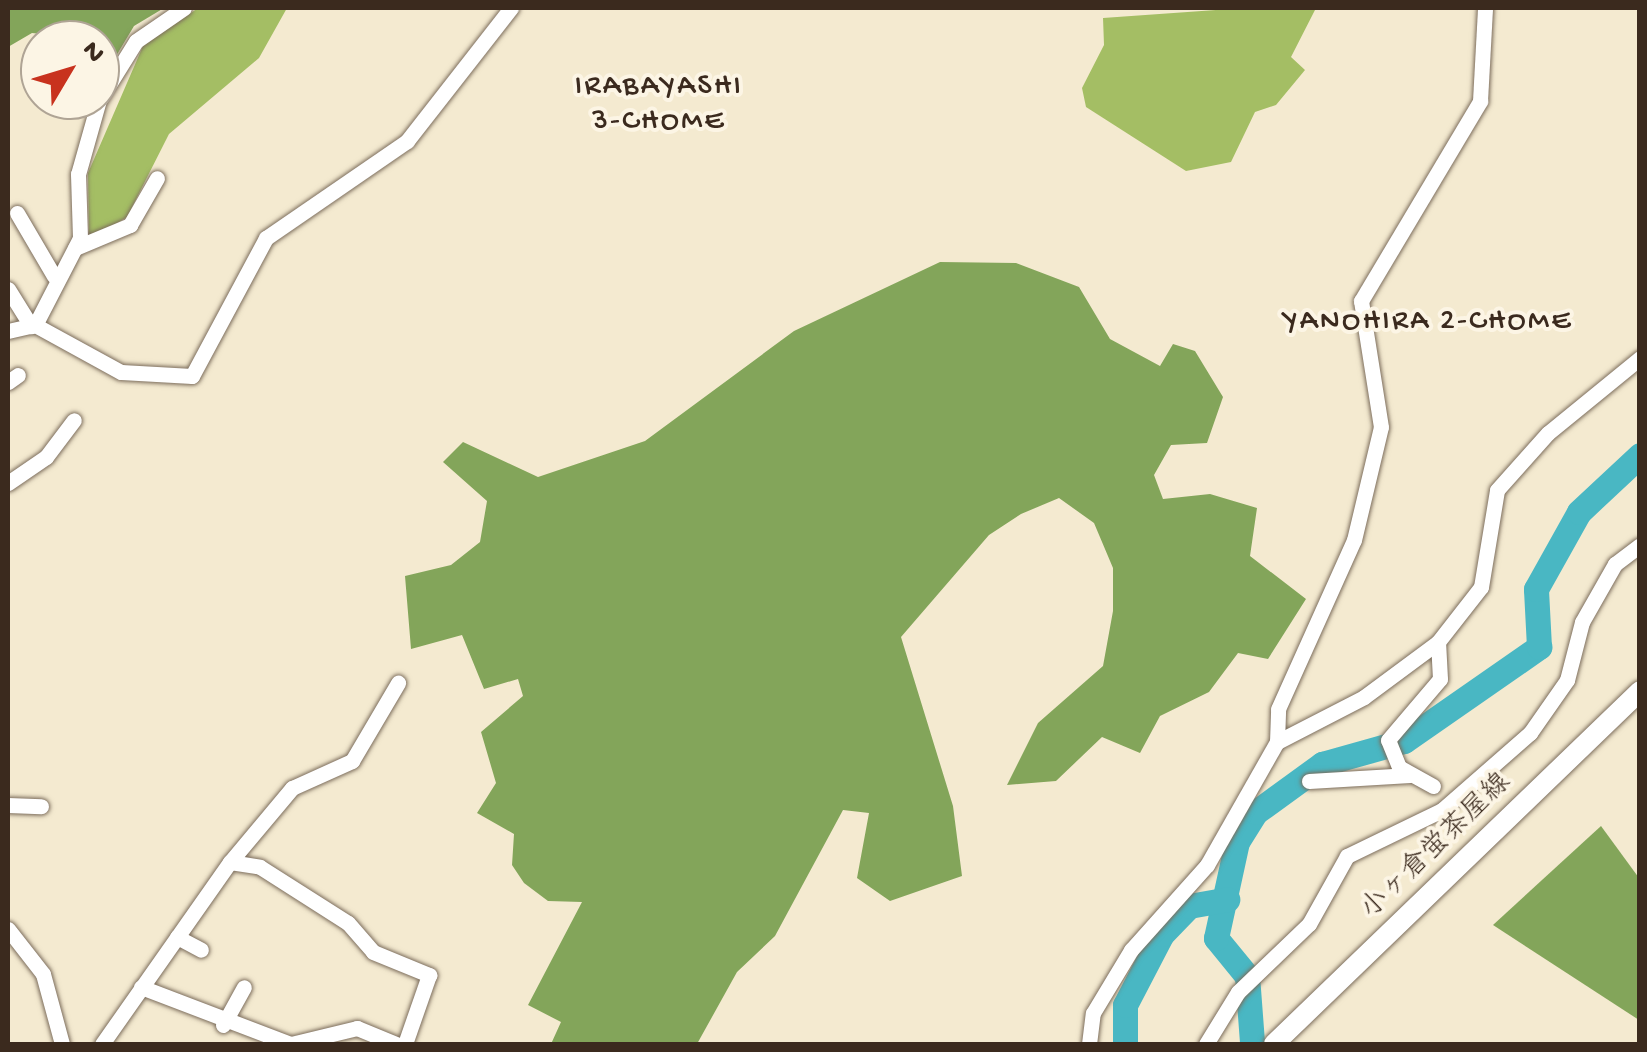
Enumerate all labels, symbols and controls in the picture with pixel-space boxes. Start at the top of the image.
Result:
north arrow [20,20,120,120]
text: N [74,35,111,70]
district label: IRABAYASHI 3-CHOME [575,70,743,140]
district label: YANOHIRA 2-CHOME [1283,305,1573,341]
street label: 小ヶ倉蛍茶屋線 [1355,767,1519,927]

